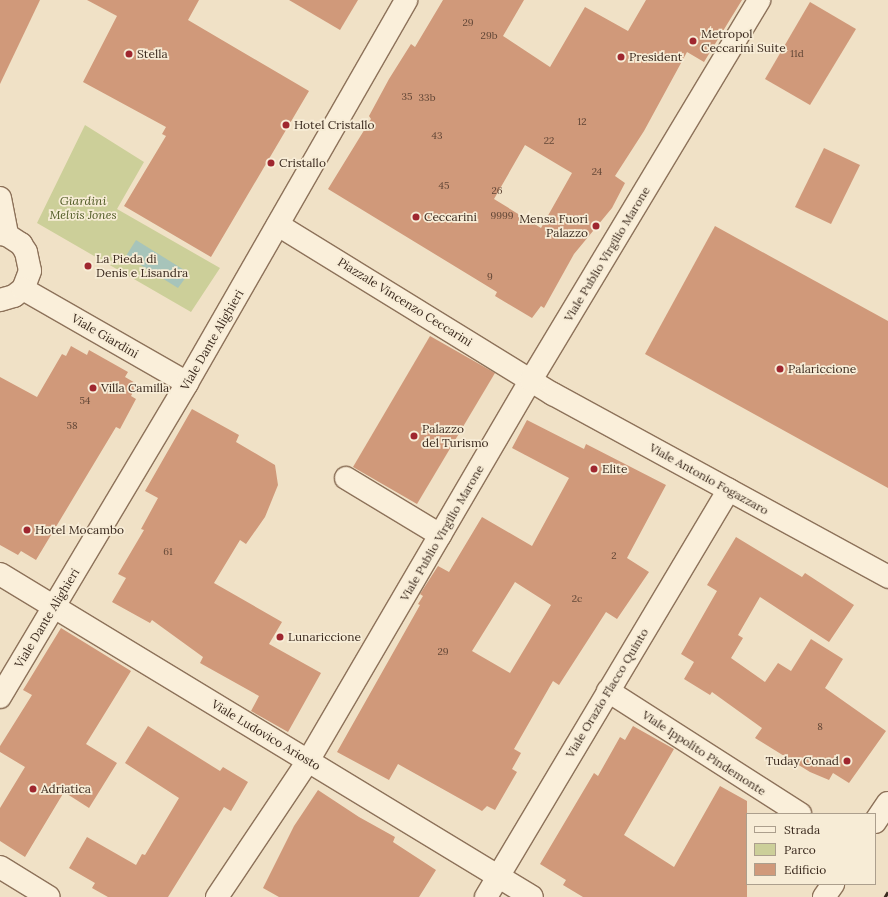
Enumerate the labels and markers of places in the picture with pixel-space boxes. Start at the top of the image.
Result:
place label: Metropol Ceccarini Suite [701,27,786,55]
marker: Metropol Ceccarini Suite [688,36,698,46]
place label: Stella [137,47,168,61]
marker: Stella [124,49,134,59]
place label: President [629,50,682,64]
marker: President [616,52,626,62]
place label: Hotel Cristallo [294,118,375,132]
marker: Hotel Cristallo [281,120,291,130]
place label: Cristallo [279,156,326,170]
marker: Cristallo [266,158,276,168]
place label: Ceccarini [424,210,477,224]
marker: Ceccarini [411,212,421,222]
place label: Mensa Fuori Palazzo [519,212,588,240]
marker: Mensa Fuori Palazzo [591,221,601,231]
place label: La Pieda di Denis e Lisandra [96,252,188,280]
marker: La Pieda di Denis e Lisandra [83,261,93,271]
place label: Palariccione [788,362,856,376]
marker: Palariccione [775,364,785,374]
place label: Villa Camilla [101,381,169,395]
marker: Villa Camilla [88,383,98,393]
place label: Palazzo del Turismo [422,422,489,450]
marker: Palazzo del Turismo [409,431,419,441]
place label: Elite [602,462,627,476]
marker: Elite [589,464,599,474]
place label: Hotel Mocambo [35,523,124,537]
marker: Hotel Mocambo [22,525,32,535]
place label: Lunariccione [288,630,361,644]
marker: Lunariccione [275,632,285,642]
place label: Tuday Conad [766,754,839,768]
marker: Tuday Conad [842,756,852,766]
place label: Adriatica [41,782,91,796]
marker: Adriatica [28,784,38,794]

